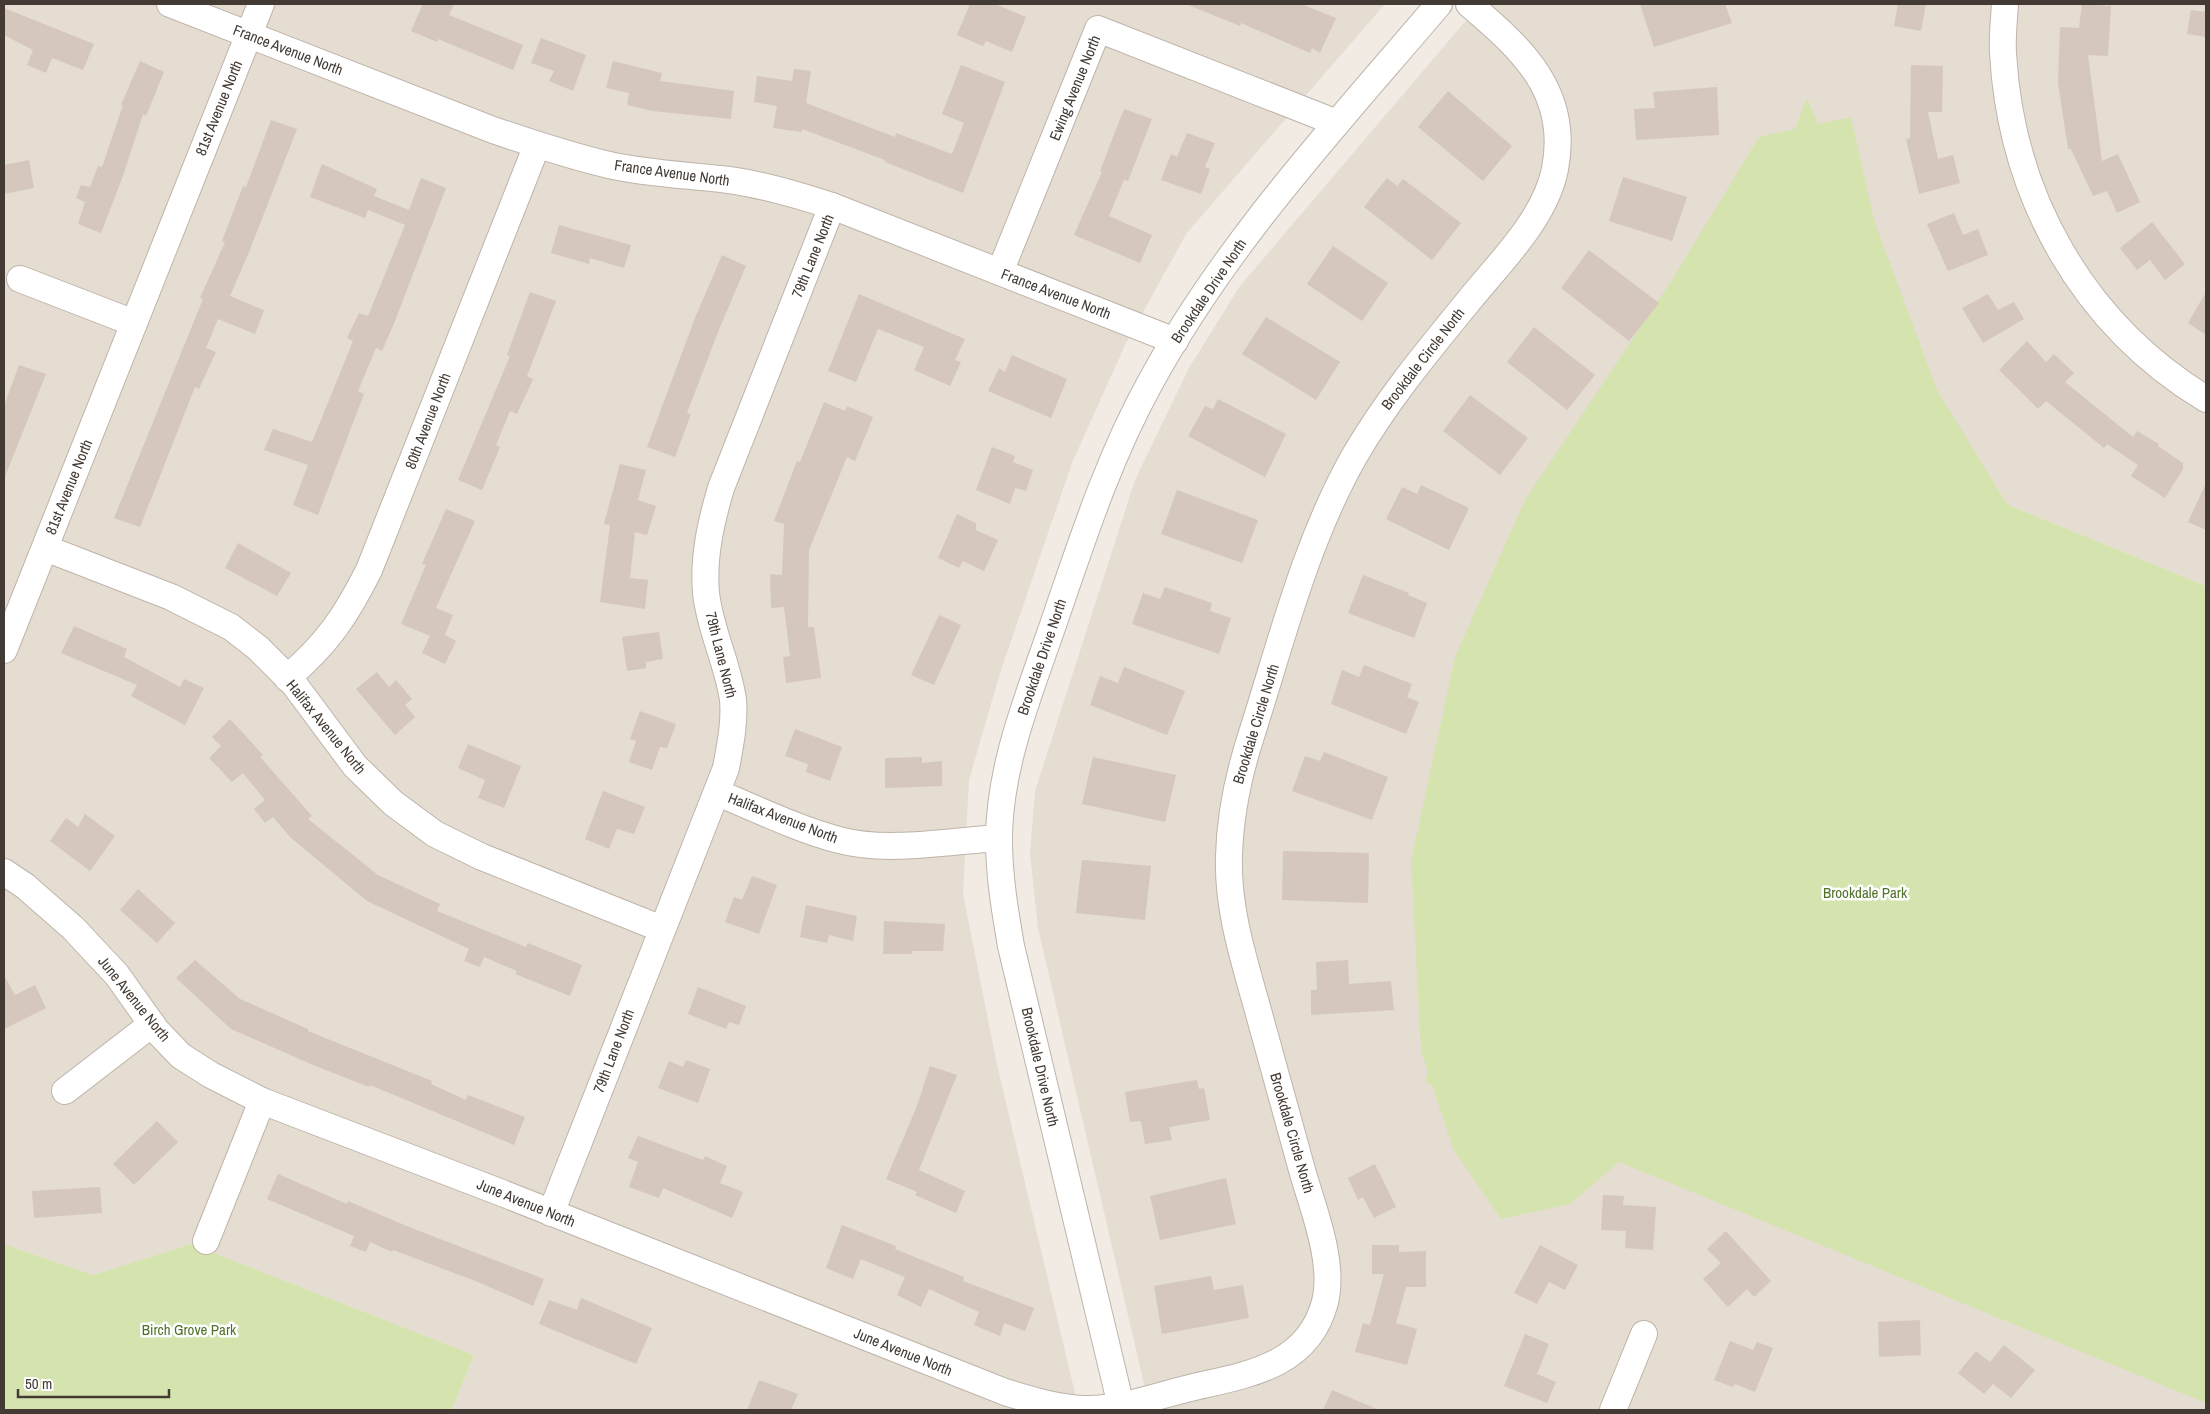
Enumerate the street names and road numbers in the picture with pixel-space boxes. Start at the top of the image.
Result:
street label: France Avenue North [230,19,346,80]
street label: Ewing Avenue North [1044,32,1105,144]
street label: 81st Avenue North [190,57,247,159]
street label: France Avenue North [613,154,731,191]
street label: 79th Lane North [786,211,839,301]
street label: Brookdale Drive North [1166,234,1251,347]
street label: France Avenue North [998,263,1114,324]
street label: Brookdale Circle North [1376,303,1469,414]
street label: 80th Avenue North [400,370,456,472]
street label: 81st Avenue North [40,436,97,538]
street label: Brookdale Drive North [1012,596,1071,718]
street label: 79th Lane North [701,610,742,700]
street label: Brookdale Circle North [1227,661,1284,786]
street label: Halifax Avenue North [282,675,371,778]
street label: Halifax Avenue North [725,787,841,848]
street label: June Avenue North [93,952,175,1046]
street label: Brookdale Drive North [1017,1005,1064,1129]
street label: 79th Lane North [588,1006,639,1096]
street label: Brookdale Circle North [1265,1070,1320,1196]
street label: June Avenue North [474,1173,579,1232]
street label: June Avenue North [851,1322,956,1381]

